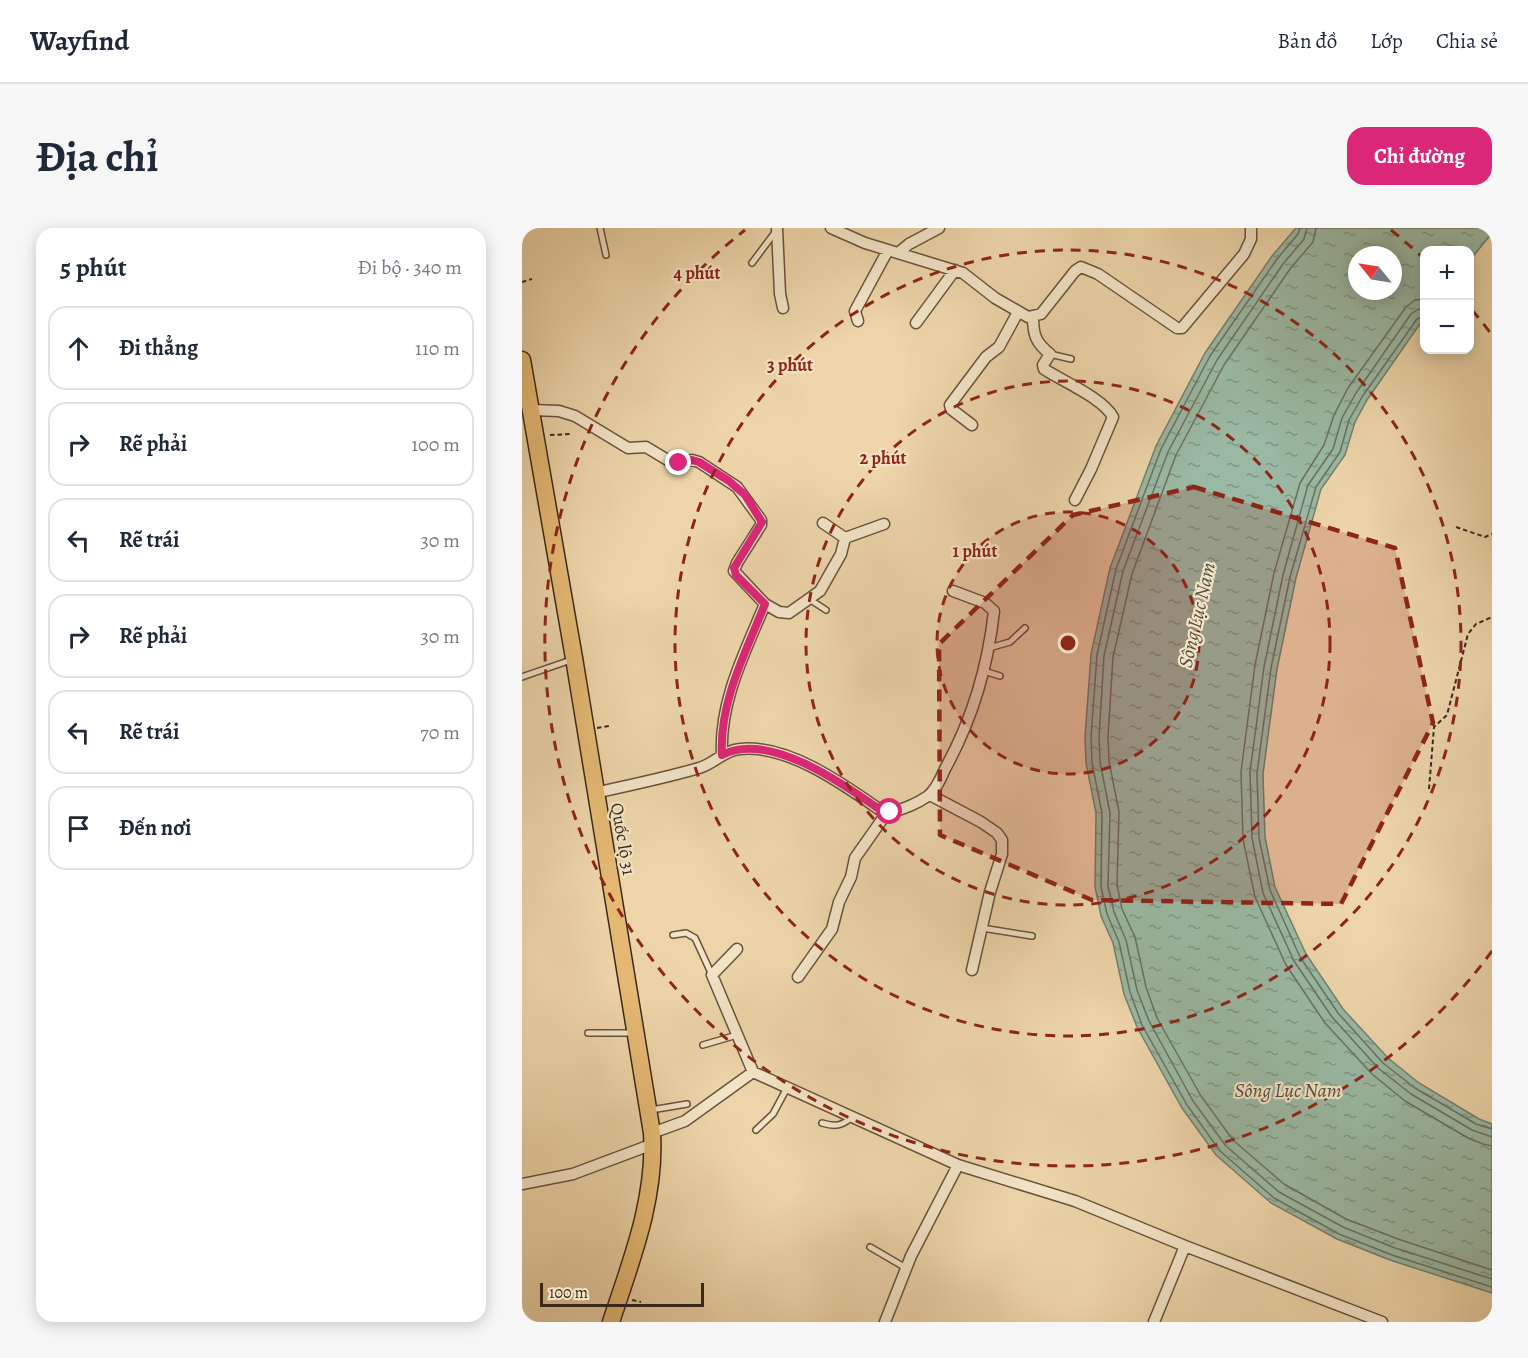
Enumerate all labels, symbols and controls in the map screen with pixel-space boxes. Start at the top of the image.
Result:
text: Wayfind [30,22,129,60]
text: Bản đồ [1278,27,1337,55]
text: Lớp [1370,27,1403,55]
text: Chia sẻ [1436,27,1498,55]
button: Chỉ đường [1347,127,1492,185]
text: Địa chỉ [36,128,158,185]
north arrow [1348,246,1402,300]
map controls [1420,246,1474,354]
button: + [1420,246,1474,300]
text: 5 phút [60,250,127,285]
text: Đi bộ · 340 m [358,254,462,281]
text: 4 phút [674,261,720,285]
button: − [1420,300,1474,354]
icon: ahead [62,332,95,365]
text: Đi thẳng [119,333,198,363]
text: 110 m [415,335,460,362]
text: 3 phút [767,353,813,377]
icon: right [62,428,95,461]
text: Rẽ phải [119,429,187,459]
text: 100 m [411,431,460,458]
text: 2 phút [859,446,907,470]
route end [665,449,691,475]
icon: left [62,524,95,557]
text: Rẽ trái [119,525,180,555]
text: 30 m [420,527,460,554]
text: 1 phút [953,539,997,563]
water label: Sông Lục Nam [1172,560,1222,670]
icon: right [62,620,95,653]
text: Rẽ phải [119,621,187,651]
text: 30 m [420,623,460,650]
centre of rings [1058,633,1078,653]
icon: left [62,716,95,749]
text: Rẽ trái [119,717,180,747]
text: 70 m [420,719,460,746]
route start [876,798,902,824]
street label: Quốc lộ 31 [605,801,641,877]
icon: arrive [62,812,95,845]
text: Đến nơi [119,813,191,843]
water label: Sông Lục Nam [1234,1077,1342,1104]
scale bar [540,1280,704,1308]
text: 100 m [549,1282,588,1304]

